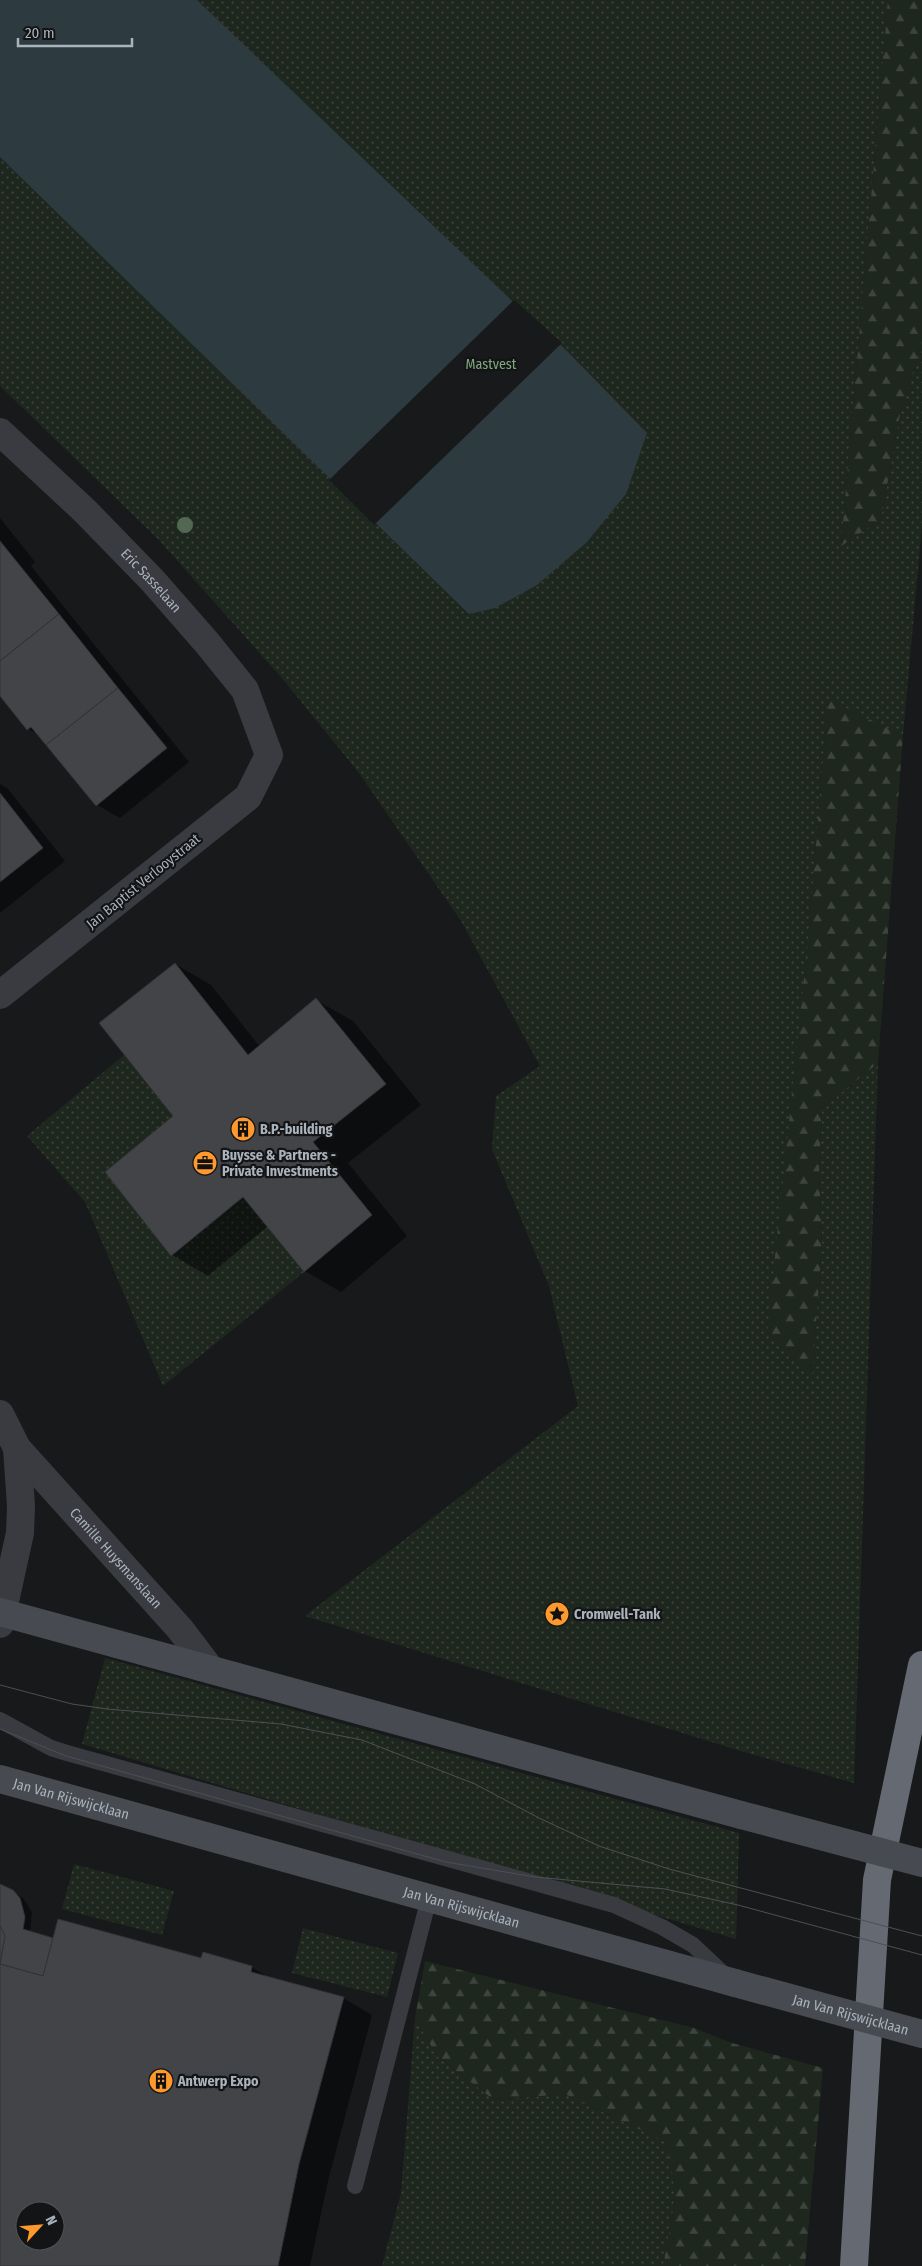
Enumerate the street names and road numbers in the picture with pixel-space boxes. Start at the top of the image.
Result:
street label: Eric Sasselaan [117,545,185,616]
street label: Jan Baptist Verlooystraat [83,830,204,933]
street label: Camille Huysmanslaan [66,1505,165,1612]
street label: Jan Van Rijswijcklaan [11,1775,131,1823]
street label: Jan Van Rijswijcklaan [402,1883,521,1932]
street label: Jan Van Rijswijcklaan [791,1991,911,2039]

